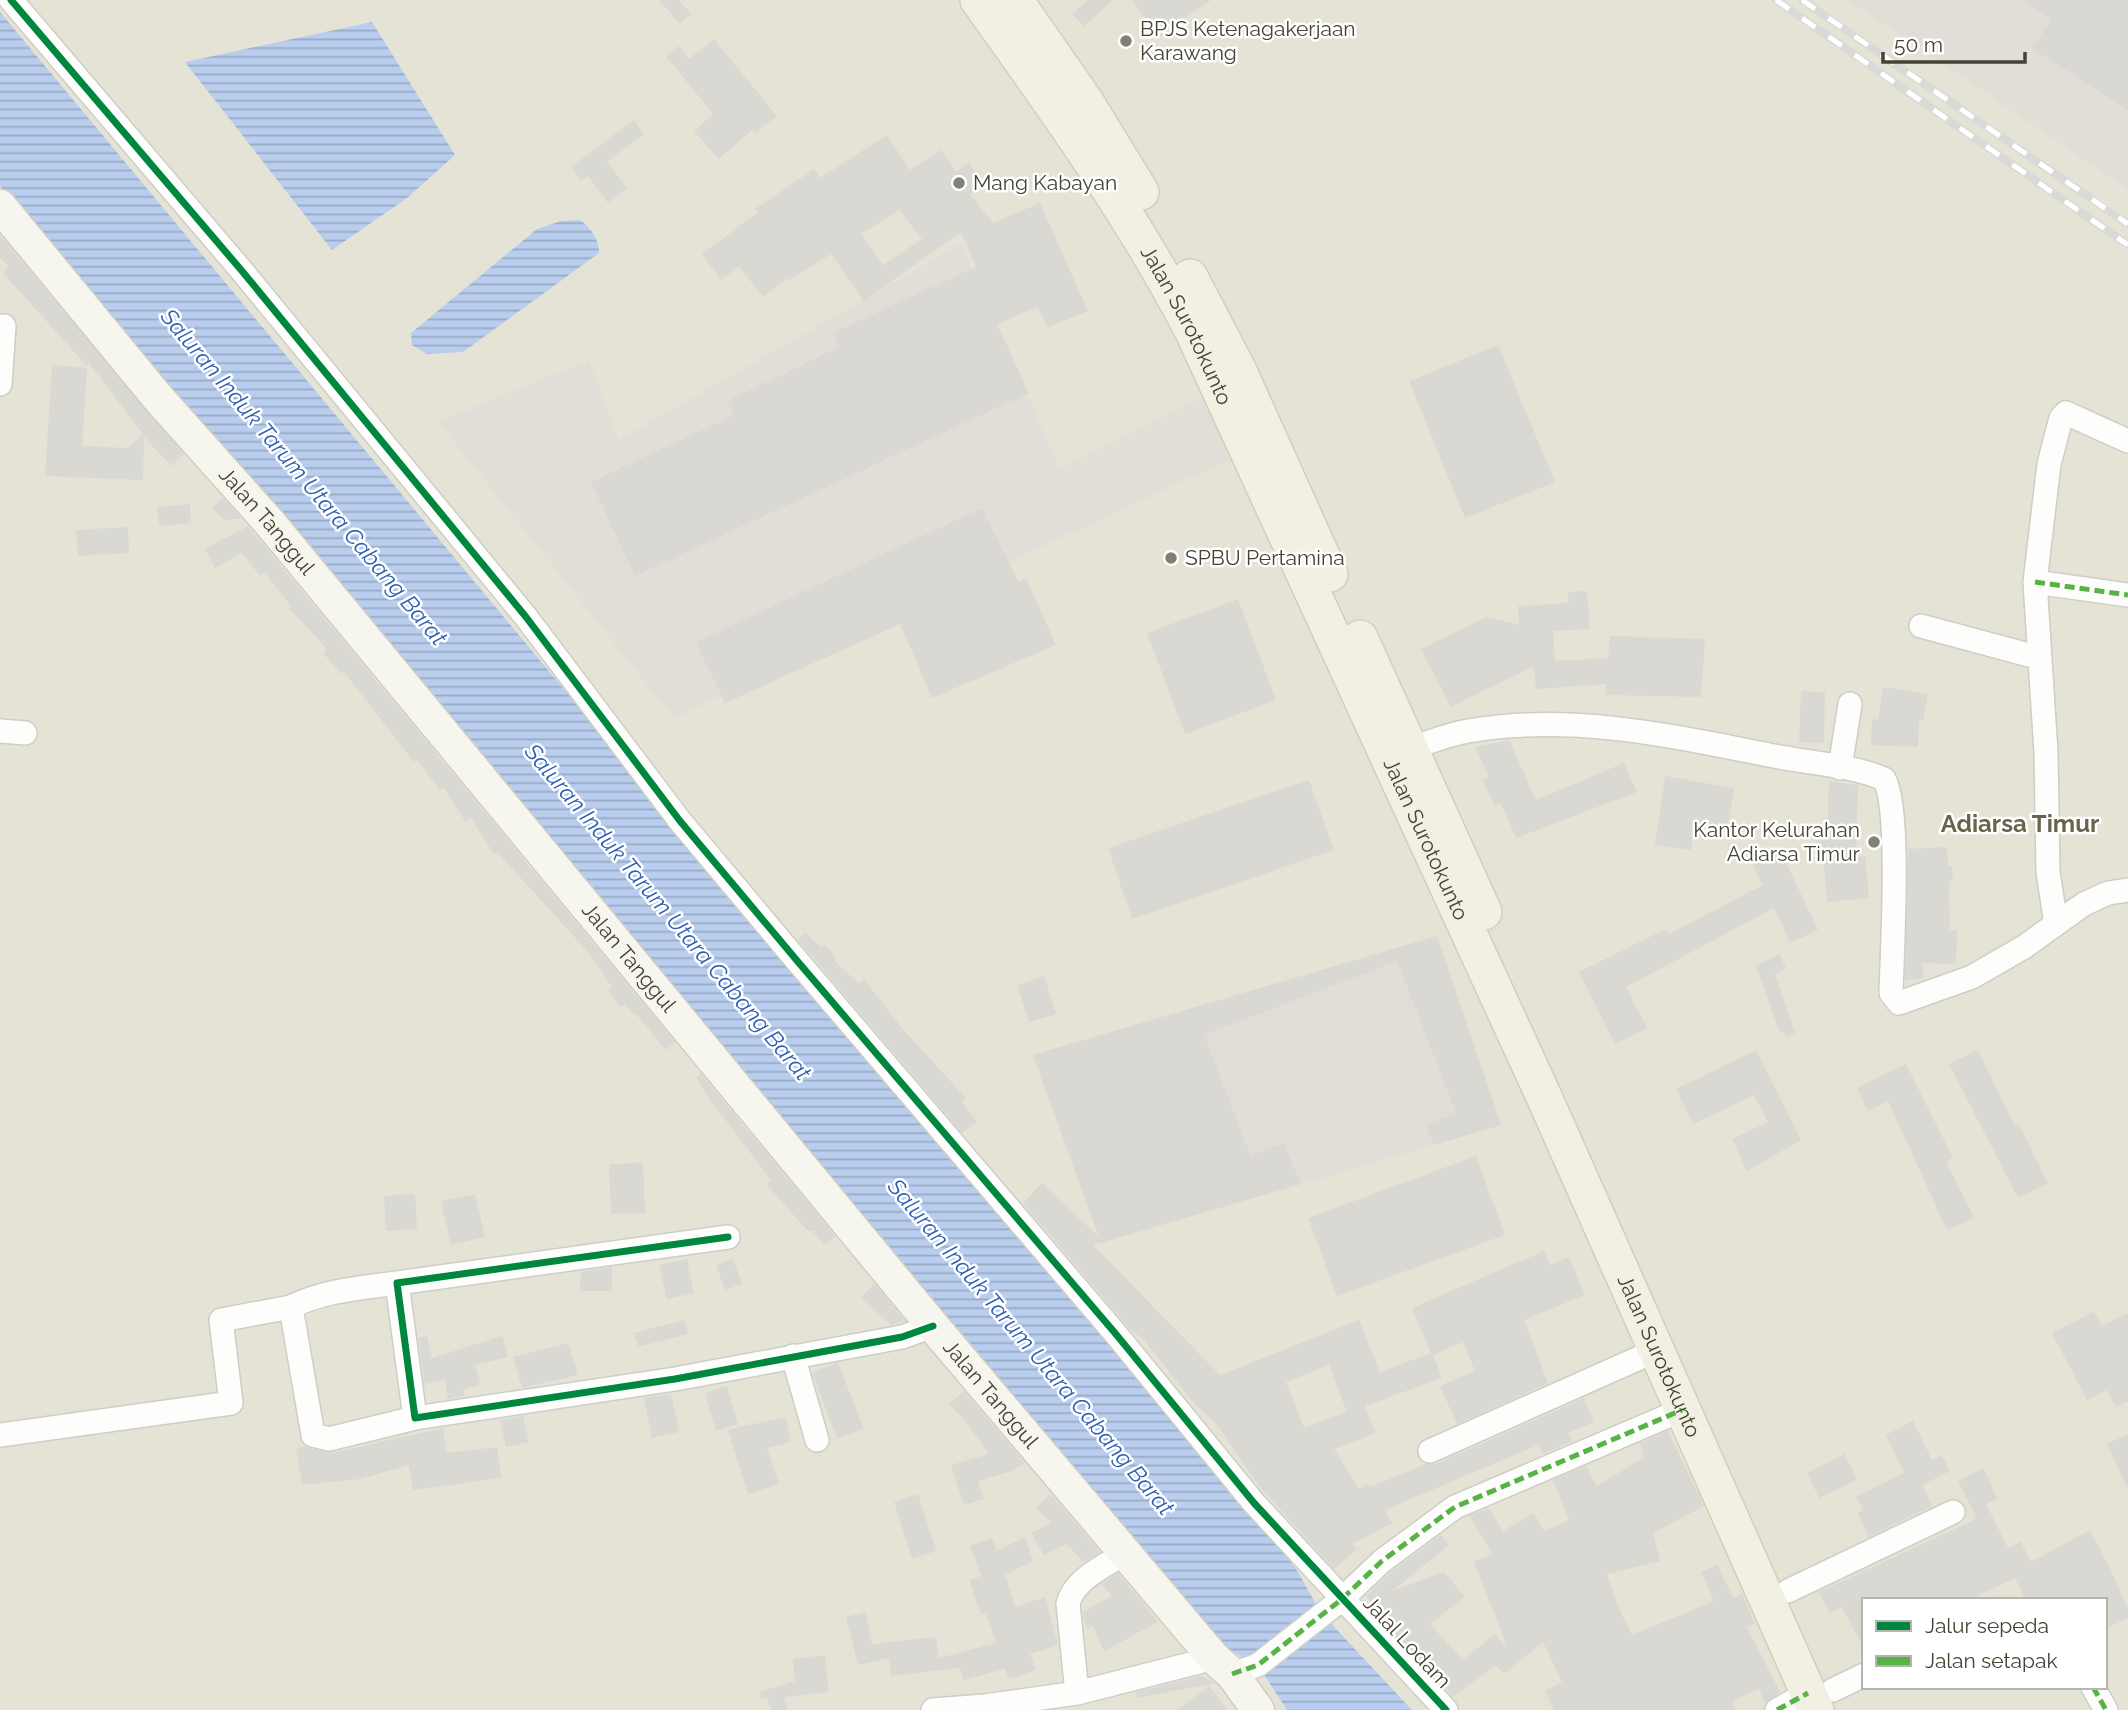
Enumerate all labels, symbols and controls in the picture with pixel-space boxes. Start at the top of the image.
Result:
place label: BPJS Ketenagakerjaan Karawang [1140,16,1356,65]
scale bar [1883,21,2025,65]
text: 50 m [1894,32,1943,57]
marker: BPJS Ketenagakerjaan Karawang [1118,33,1134,49]
place label: Mang Kabayan [973,170,1117,195]
marker: Mang Kabayan [951,175,967,191]
street label: Jalan Surotokunto [1136,241,1238,409]
water label: Saluran Induk Tarum Utara Cabang Barat [155,302,454,651]
street label: Jalan Tanggul [214,462,321,580]
place label: SPBU Pertamina [1185,545,1345,570]
marker: SPBU Pertamina [1163,550,1179,566]
water label: Saluran Induk Tarum Utara Cabang Barat [519,737,818,1086]
street label: Jalan Surotokunto [1378,754,1474,924]
district label: Adiarsa Timur [1941,809,2099,838]
place label: Kantor Kelurahan Adiarsa Timur [1693,817,1861,866]
marker: Kantor Kelurahan Adiarsa Timur [1866,834,1882,850]
street label: Jalan Tanggul [577,898,682,1017]
water label: Saluran Induk Tarum Utara Cabang Barat [882,1172,1181,1521]
street label: Jalan Surotokunto [1613,1271,1706,1441]
street label: Jalan Tanggul [938,1335,1044,1453]
street label: Jalal Lodam [1358,1590,1457,1693]
legend [1862,1598,2107,1689]
text: Jalur sepeda [1925,1613,2049,1638]
text: Jalan setapak [1925,1648,2058,1673]

